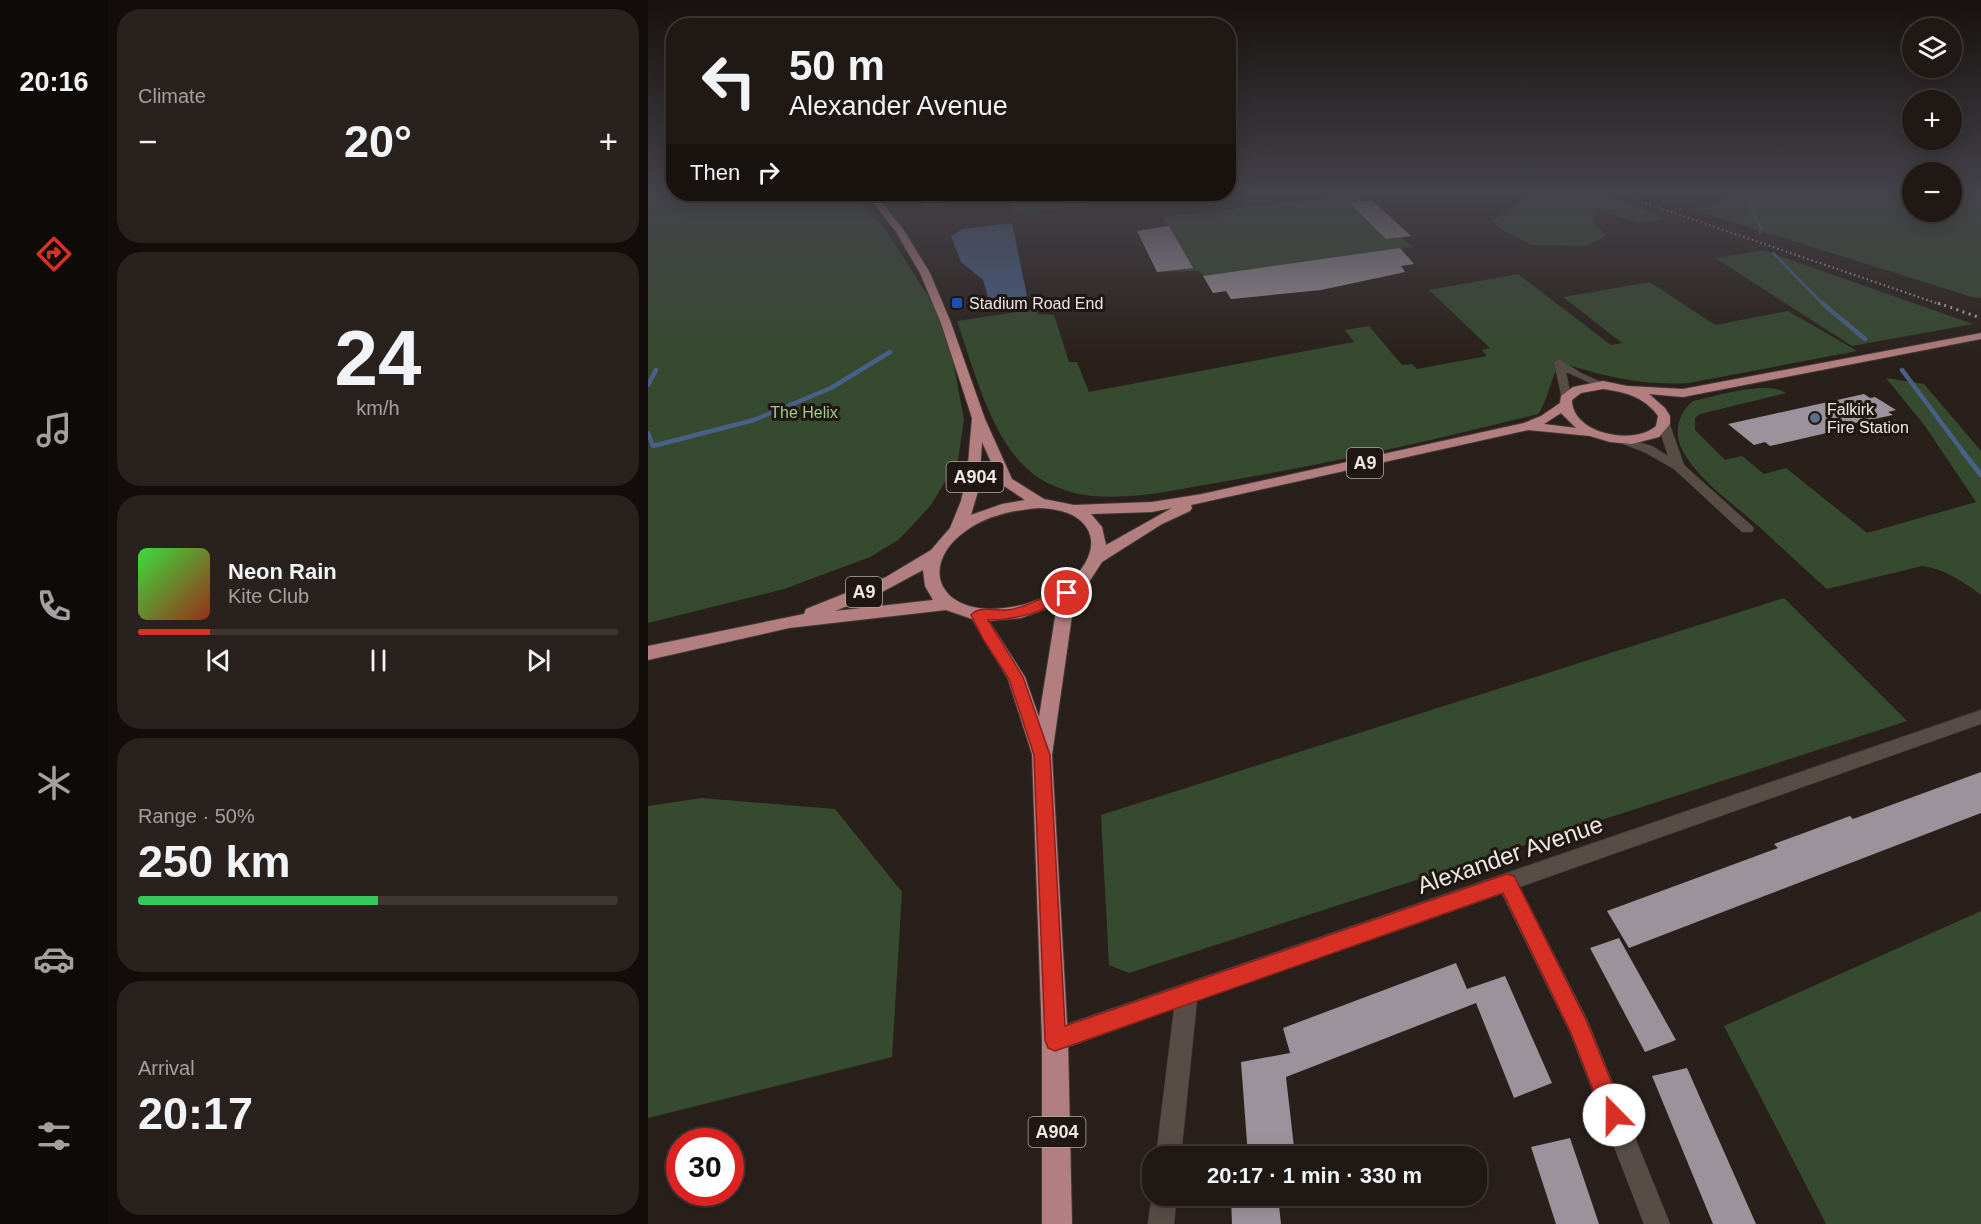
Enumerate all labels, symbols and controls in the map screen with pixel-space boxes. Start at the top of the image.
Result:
map controls [1902,18,1962,222]
button: layers [1902,18,1962,78]
icon: left [690,42,768,120]
text: 50 m [789,42,885,89]
text: 20:16 [19,67,89,97]
text: Climate [138,85,206,107]
button: + [1902,90,1962,150]
text: Alexander Avenue [789,91,1008,121]
text: 20° [344,116,412,167]
text: − [138,123,157,160]
text: + [599,123,618,160]
icon: right [752,156,785,189]
text: Then [690,160,740,185]
button: − [1902,162,1962,222]
icon: directions [33,233,75,275]
place label: Stadium Road End [969,295,1103,312]
marker: Stadium Road End [950,296,964,310]
text: 24 [335,314,421,402]
text: km/h [356,397,400,419]
place label: Falkirk Fire Station [1827,401,1909,436]
park label: The Helix [770,404,838,421]
icon: music [33,409,75,451]
marker: Falkirk Fire Station [1808,411,1822,425]
road number: A9 [1347,448,1383,478]
road number: A904 [946,462,1004,492]
text: Neon Rain [228,559,337,584]
pin [1041,567,1092,618]
icon: arrive [1050,576,1083,609]
road number: A9 [846,577,882,607]
icon: phone [33,585,75,627]
text: Kite Club [228,585,309,607]
icon: previous [202,644,235,677]
icon: pause [362,644,395,677]
icon: next [522,644,555,677]
icon: climate [33,762,75,804]
text: Range · 50% [138,805,255,827]
street label: Alexander Avenue [1414,810,1606,899]
text: 250 km [138,836,291,887]
icon: car [33,938,75,980]
text: Arrival [138,1057,195,1079]
position arrow [1582,1083,1646,1147]
text: 20:17 [138,1088,253,1139]
icon: filters [33,1115,75,1157]
road number: A904 [1028,1117,1086,1147]
speed limit sign: 30 [666,1128,744,1206]
text: 20:17 · 1 min · 330 m [1207,1163,1422,1188]

